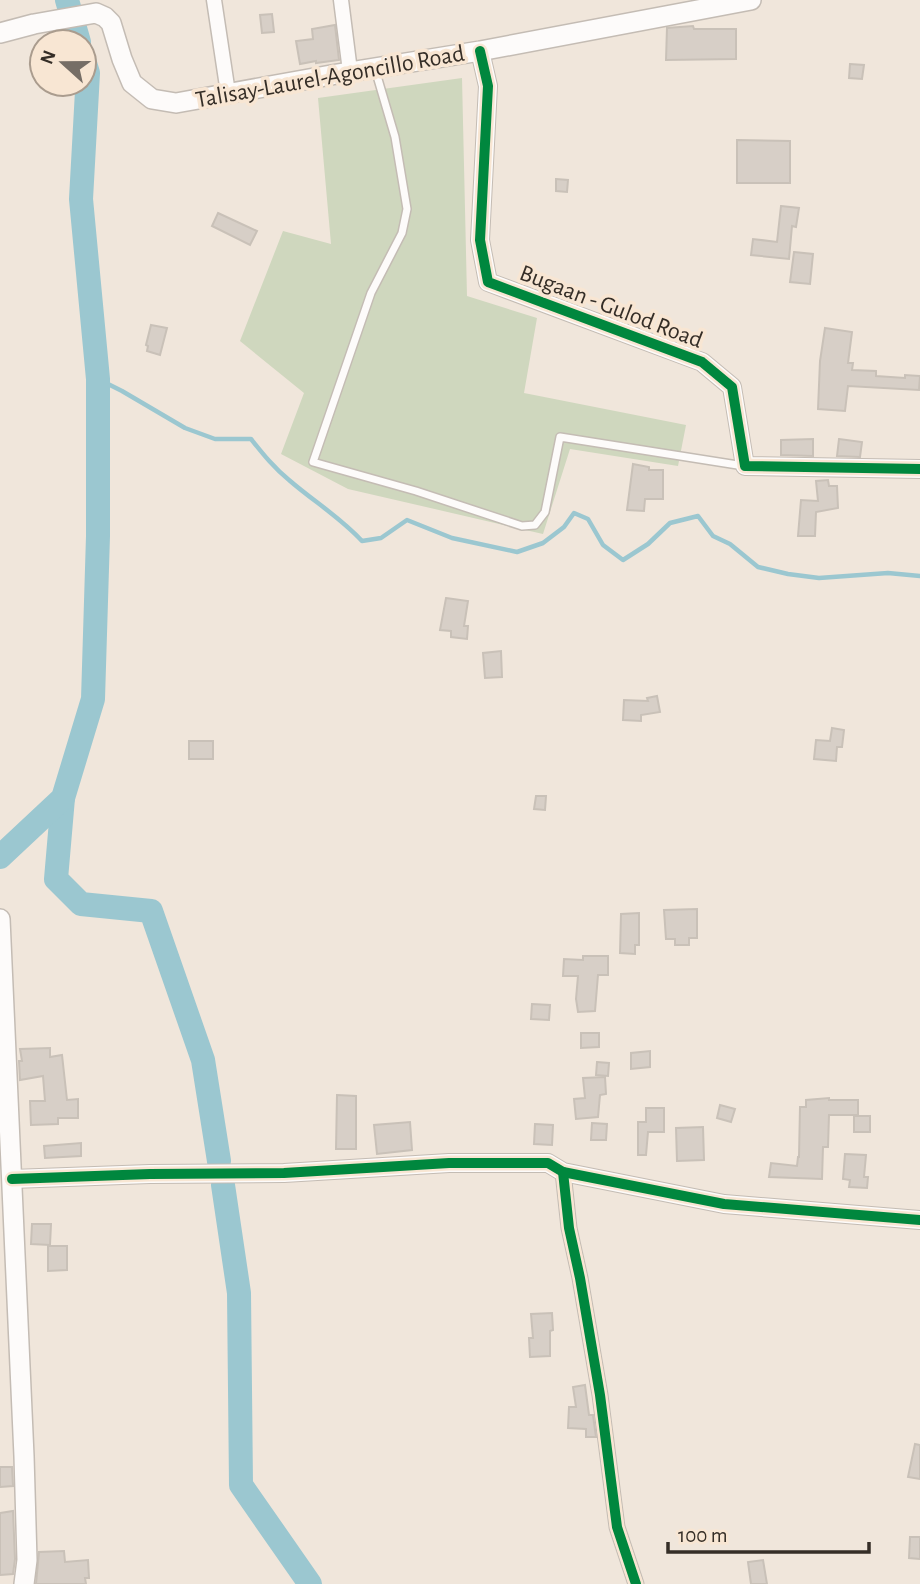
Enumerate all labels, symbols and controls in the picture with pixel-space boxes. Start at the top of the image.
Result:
north arrow [28,28,98,98]
street label: Talisay-Laurel-Agoncillo Road [194,42,466,112]
text: N [37,48,60,67]
street label: Bugaan - Gulod Road [516,261,706,353]
scale bar [668,1510,869,1554]
text: 100 m [678,1525,728,1546]

